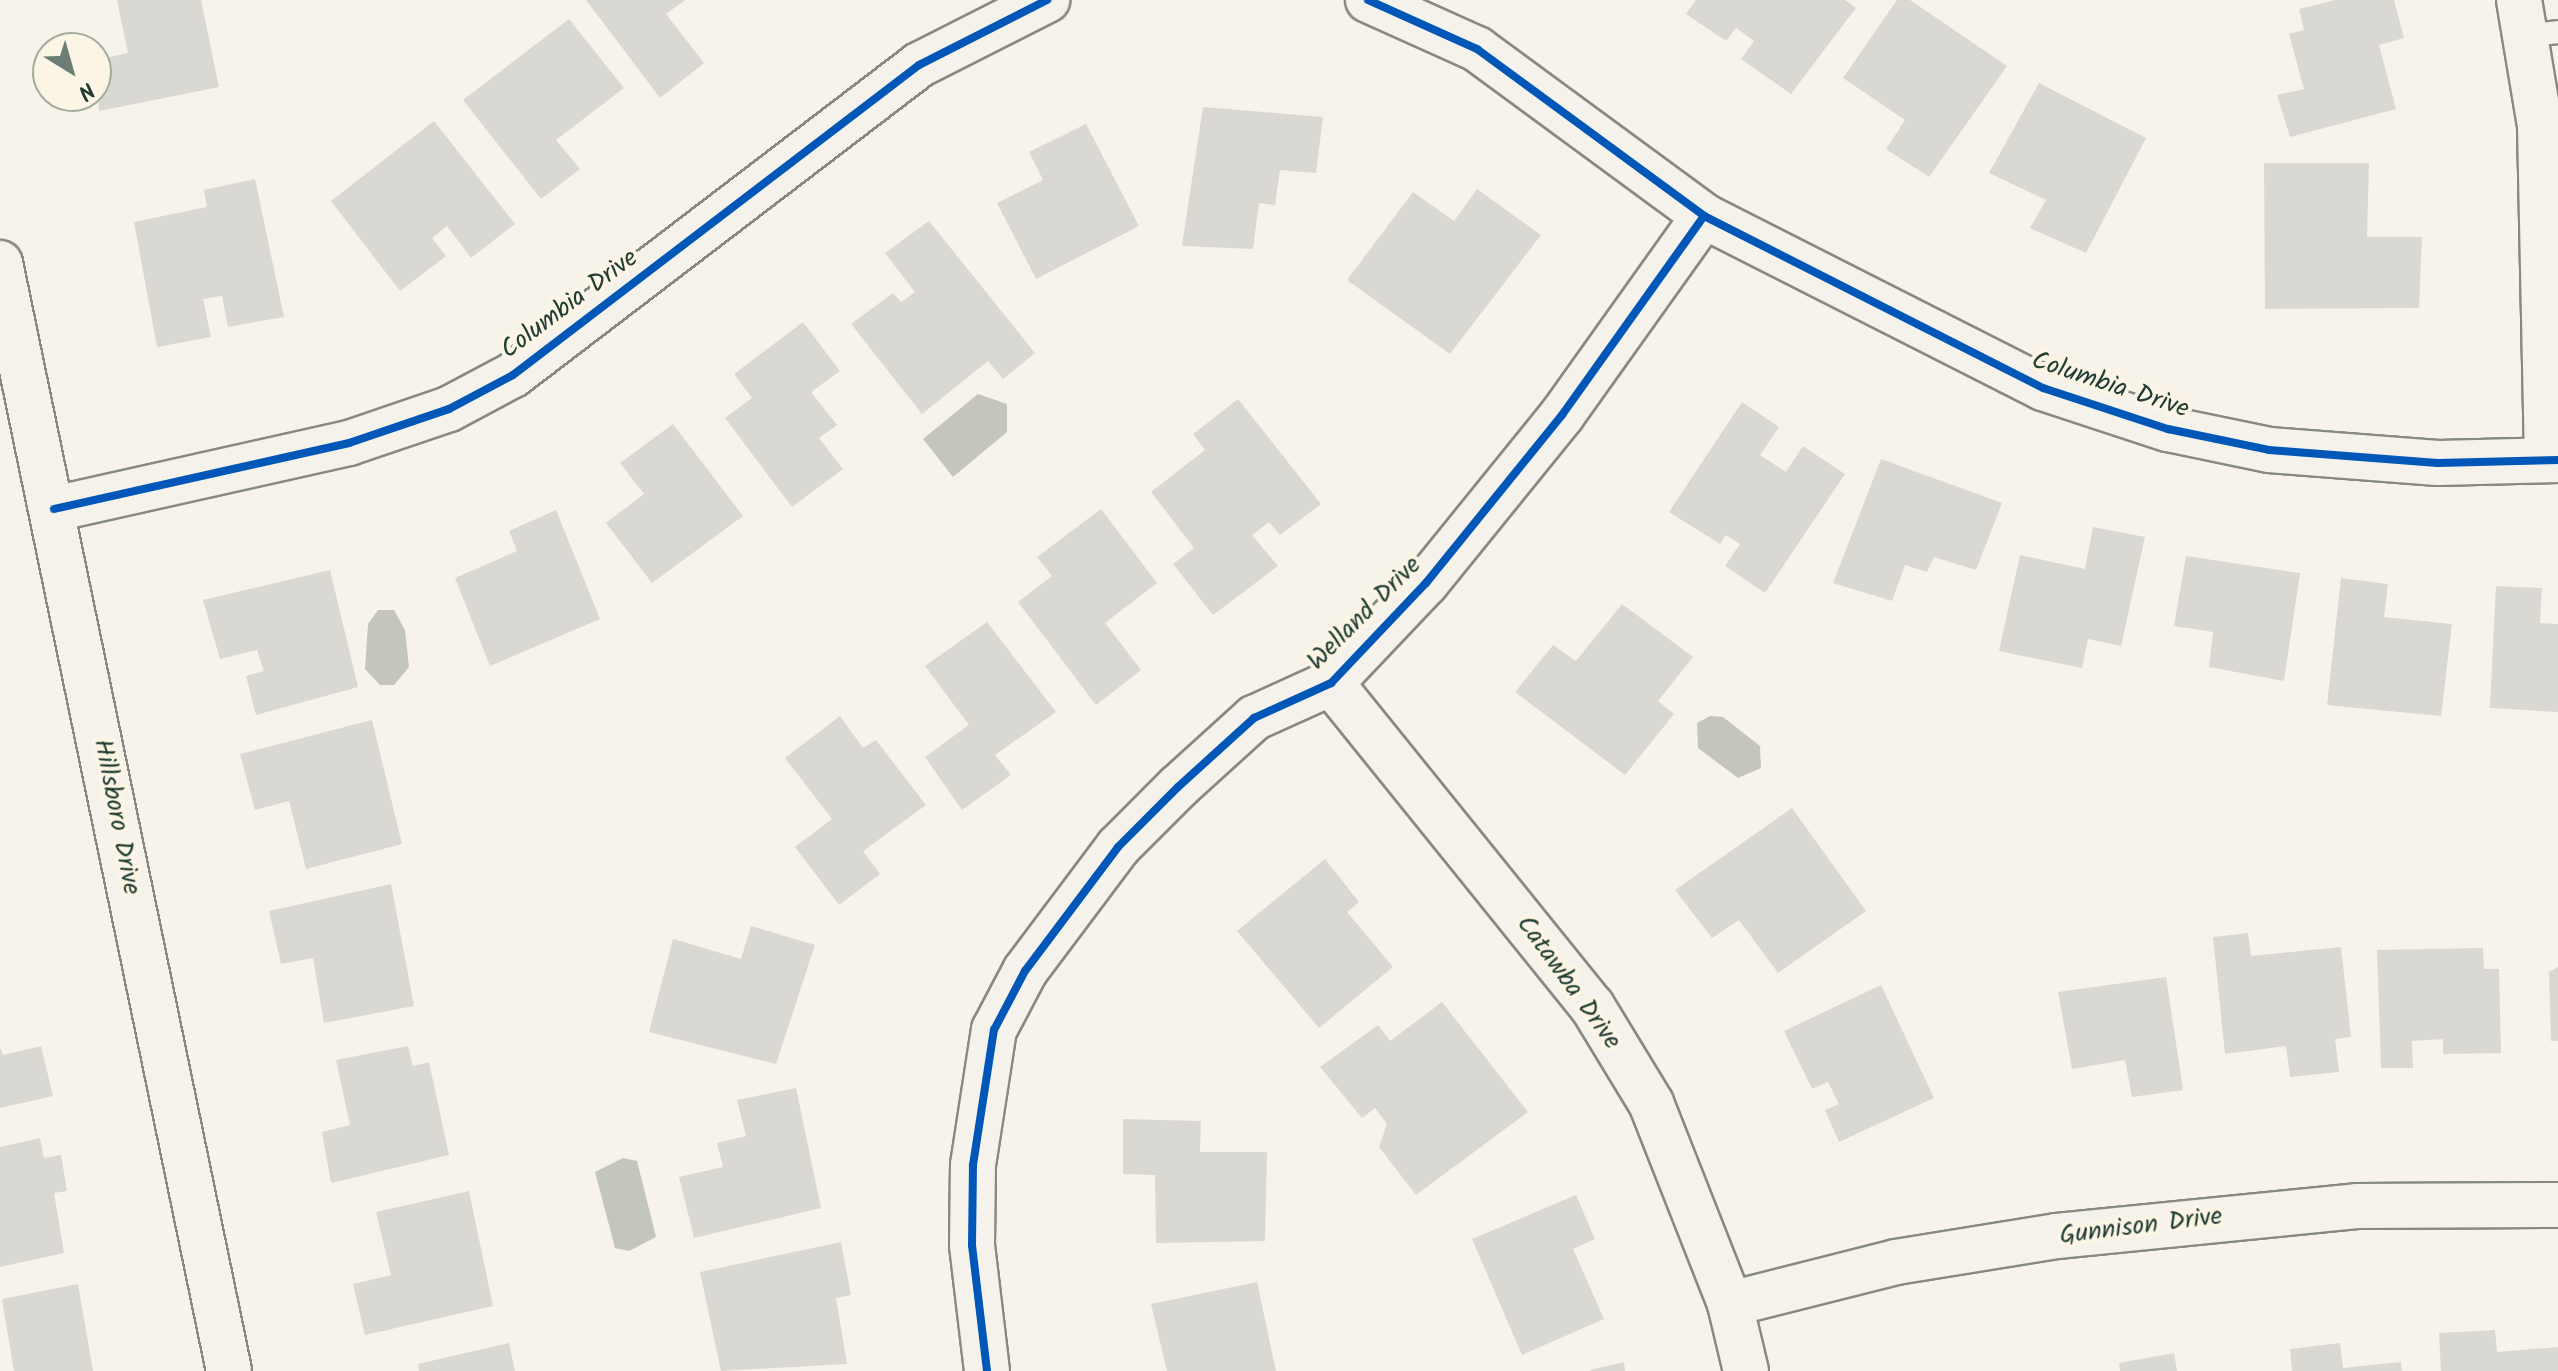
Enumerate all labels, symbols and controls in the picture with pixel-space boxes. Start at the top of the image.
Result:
north arrow [32,32,112,112]
text: N [69,72,102,108]
street label: Columbia Drive [495,243,645,367]
street label: Columbia Drive [2027,346,2193,426]
street label: Welland Drive [1301,550,1429,678]
street label: Hillsboro Drive [86,737,146,897]
street label: Catawba Drive [1509,910,1627,1056]
street label: Gunnison Drive [2058,1202,2224,1252]

